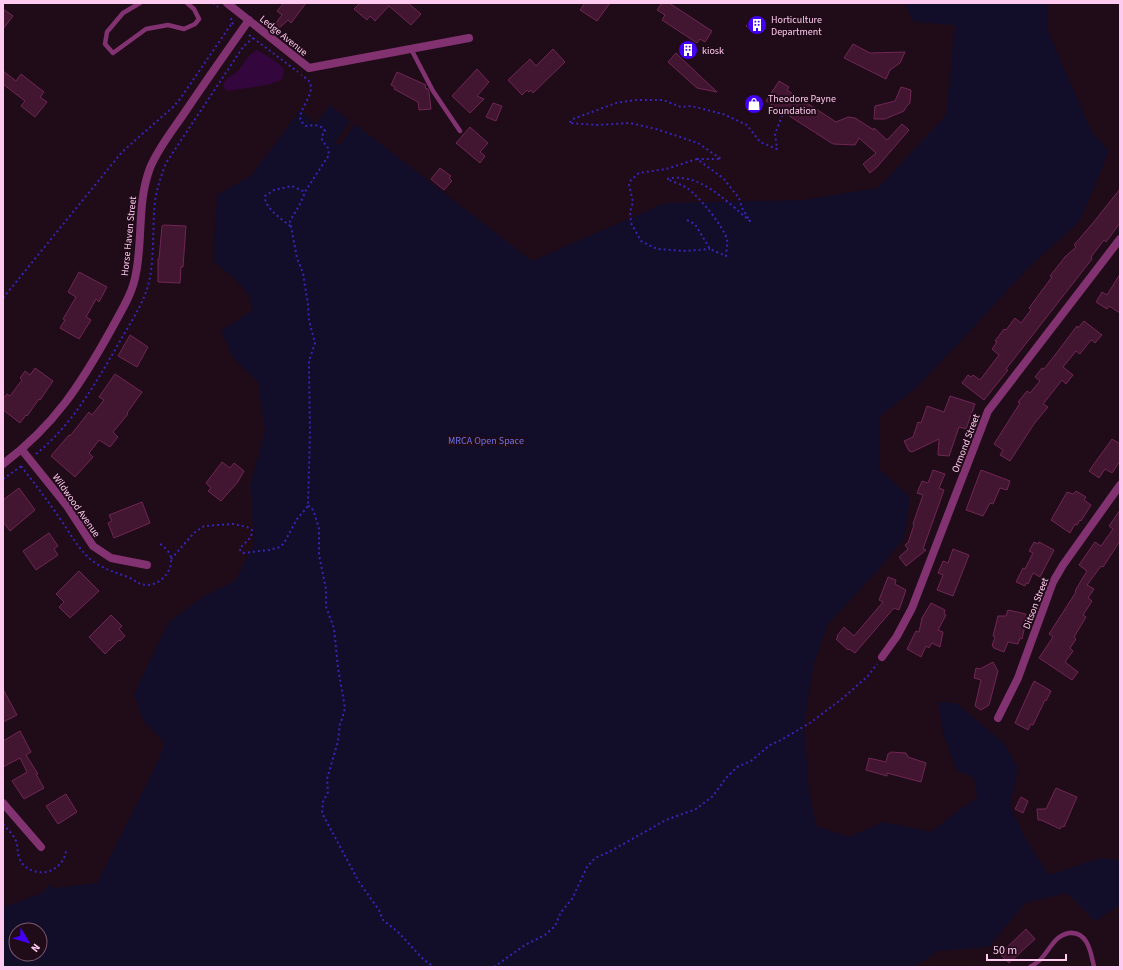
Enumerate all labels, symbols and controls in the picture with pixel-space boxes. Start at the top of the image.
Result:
street label: Ledge Avenue [256,12,310,59]
place label: Horticulture Department [771,13,822,39]
building icon: Horticulture Department [746,14,768,36]
building icon: kiosk [677,39,699,61]
place label: kiosk [702,44,724,58]
place label: Theodore Payne Foundation [768,92,836,118]
shop icon: Theodore Payne Foundation [743,93,765,115]
street label: Horse Haven Street [118,195,140,277]
street label: Ormond Street [948,411,984,475]
park label: MRCA Open Space [448,434,524,448]
street label: Wildwood Avenue [49,471,103,540]
street label: Ditson Street [1020,575,1052,631]
north arrow [8,922,48,962]
scale bar [987,936,1066,962]
text: N [27,940,44,955]
text: 50 m [993,942,1017,959]

